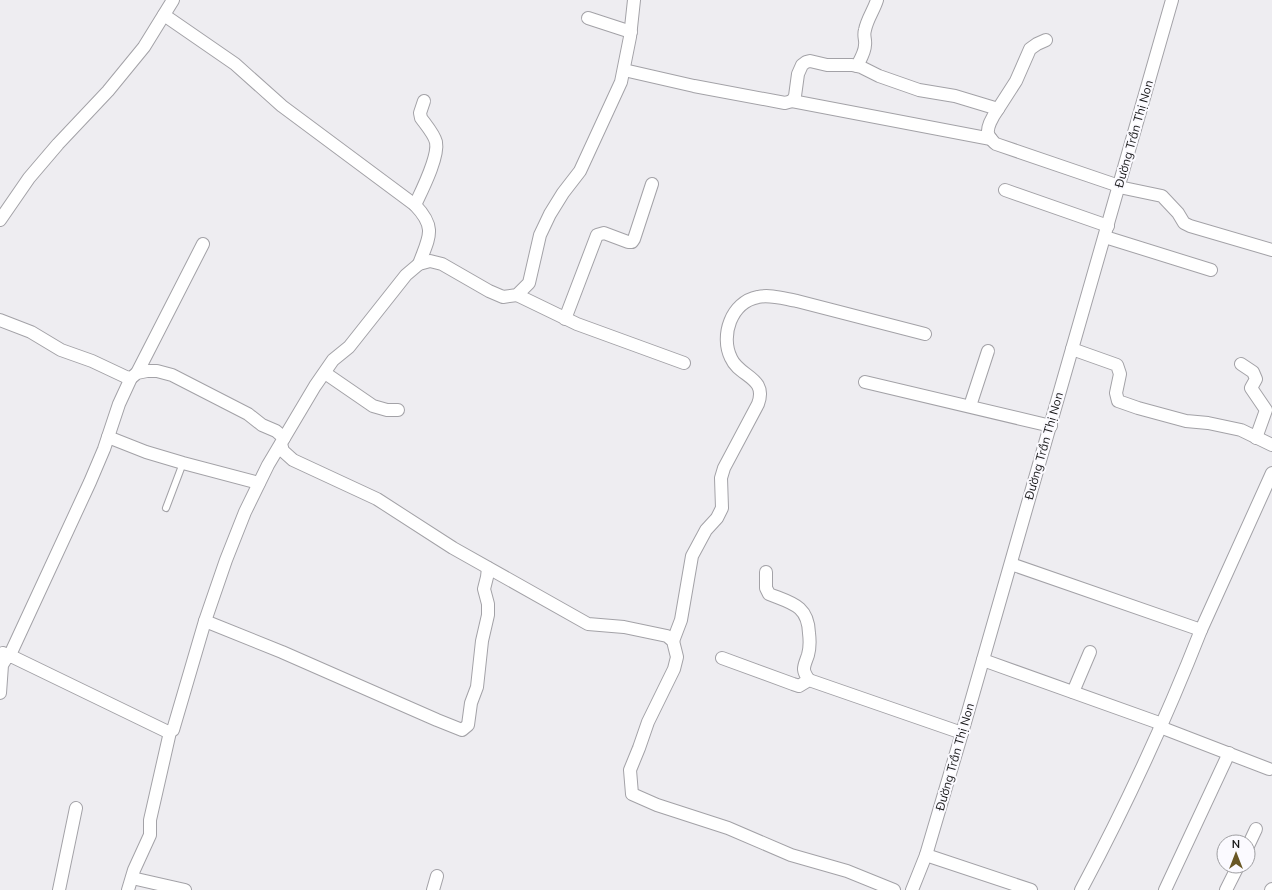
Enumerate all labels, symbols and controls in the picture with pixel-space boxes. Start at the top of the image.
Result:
street label: Đường Trần Thị Non [1111,78,1156,189]
street label: Đường Trần Thị Non [1021,390,1066,501]
street label: Đường Trần Thị Non [932,701,977,812]
north arrow [1216,834,1256,874]
text: N [1232,837,1240,851]

